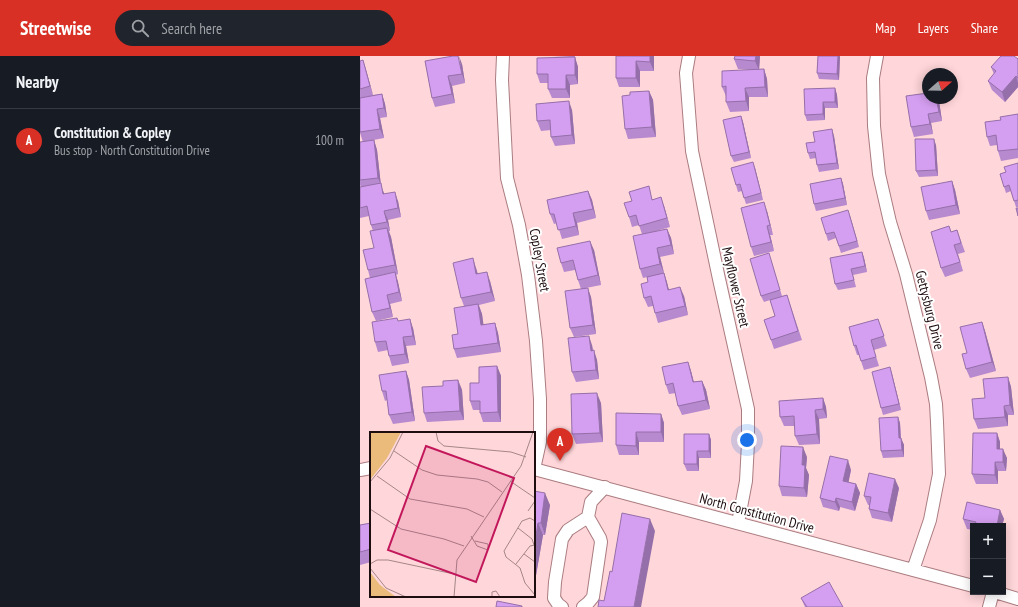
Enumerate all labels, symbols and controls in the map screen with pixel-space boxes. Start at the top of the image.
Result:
search box [115,10,395,46]
text: Streetwise [20,16,91,40]
icon: search [129,17,151,39]
text: Search here [161,19,222,38]
text: Map [875,19,896,37]
text: Layers [918,19,949,37]
text: Share [971,19,998,37]
north arrow [922,68,958,104]
text: Nearby [16,71,59,93]
text: Constitution & Copley [54,123,171,142]
text: A [26,132,32,149]
text: 100 m [315,132,344,149]
text: Bus stop · North Constitution Drive [54,142,210,159]
street label: Copley Street [526,227,554,293]
street label: Mayflower Street [718,245,754,329]
street label: Gettysburg Drive [912,269,949,352]
pin: A [547,428,573,461]
your location [737,430,757,450]
inset map [370,432,535,597]
street label: North Constitution Drive [698,489,817,537]
map controls [970,523,1006,595]
button: + [970,523,1006,559]
button: − [970,559,1006,595]

